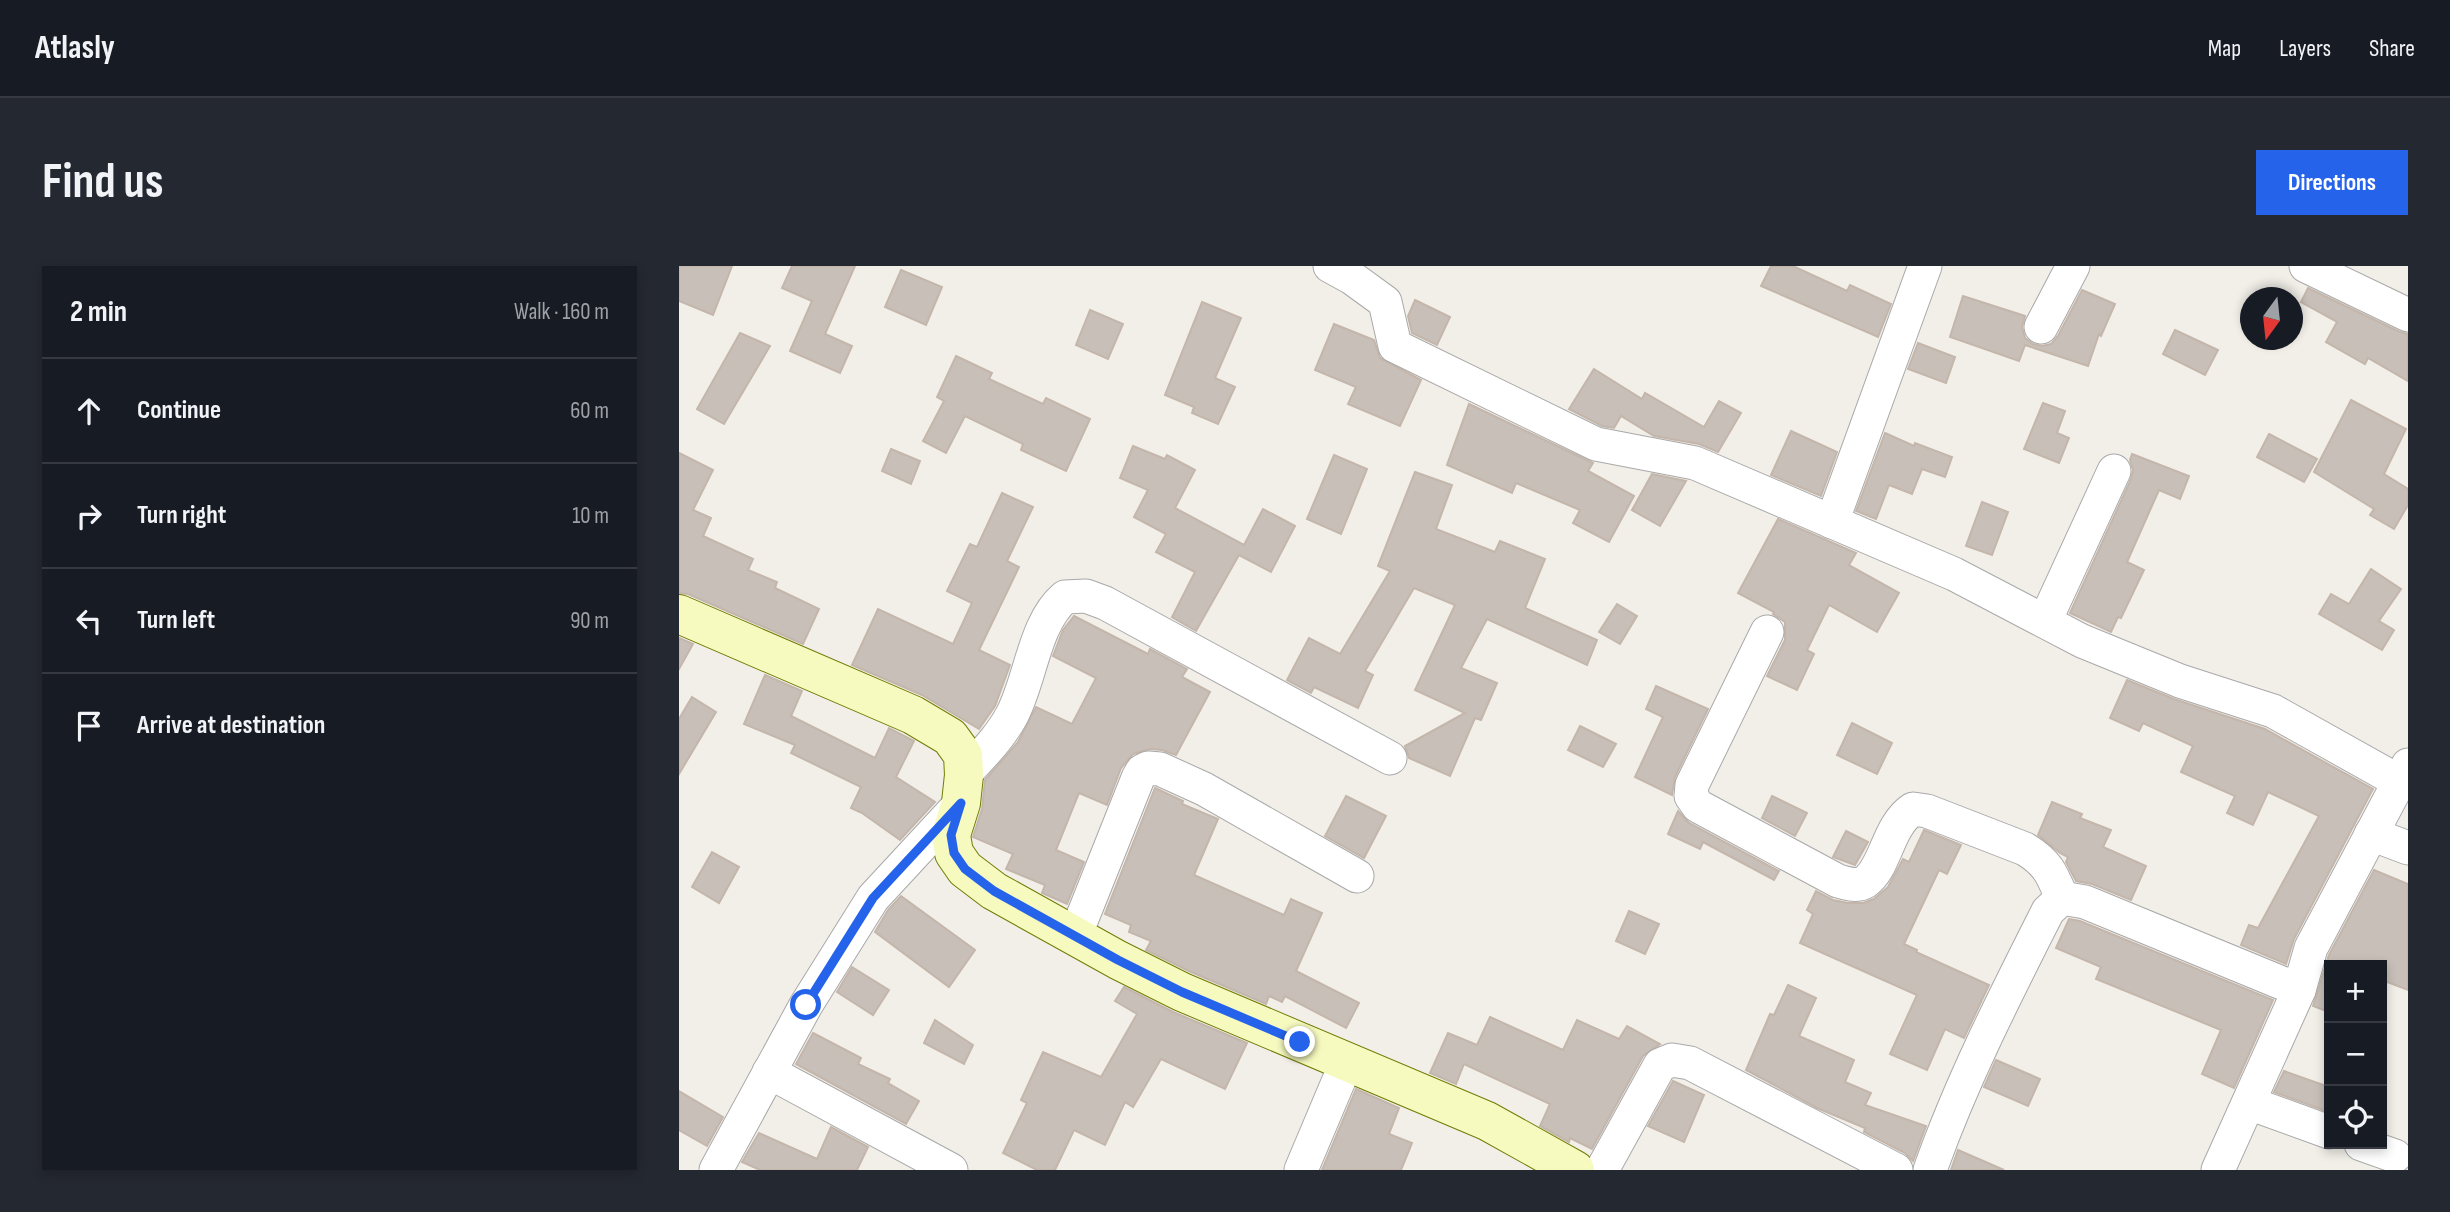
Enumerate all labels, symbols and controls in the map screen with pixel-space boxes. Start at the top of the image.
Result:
text: Atlasly [35,28,115,68]
text: Map [2208,34,2241,63]
text: Layers [2279,34,2331,63]
text: Share [2369,34,2415,63]
button: Directions [2256,150,2408,215]
text: Find us [42,153,164,212]
north arrow [2240,287,2303,350]
text: 2 min [70,294,127,330]
text: Walk · 160 m [514,298,609,326]
icon: ahead [70,392,108,430]
text: Continue [137,395,221,426]
text: 60 m [570,397,609,425]
icon: right [70,497,108,535]
text: Turn right [137,500,226,531]
text: 10 m [572,502,609,530]
icon: left [70,602,108,640]
text: Turn left [137,605,215,636]
text: 90 m [570,607,609,635]
icon: arrive [70,707,108,745]
text: Arrive at destination [137,710,325,741]
map controls [2324,960,2387,1149]
button: + [2324,960,2387,1023]
route start [790,989,821,1020]
button: − [2324,1023,2387,1086]
route end [1284,1026,1315,1057]
button: locate [2324,1086,2387,1149]

